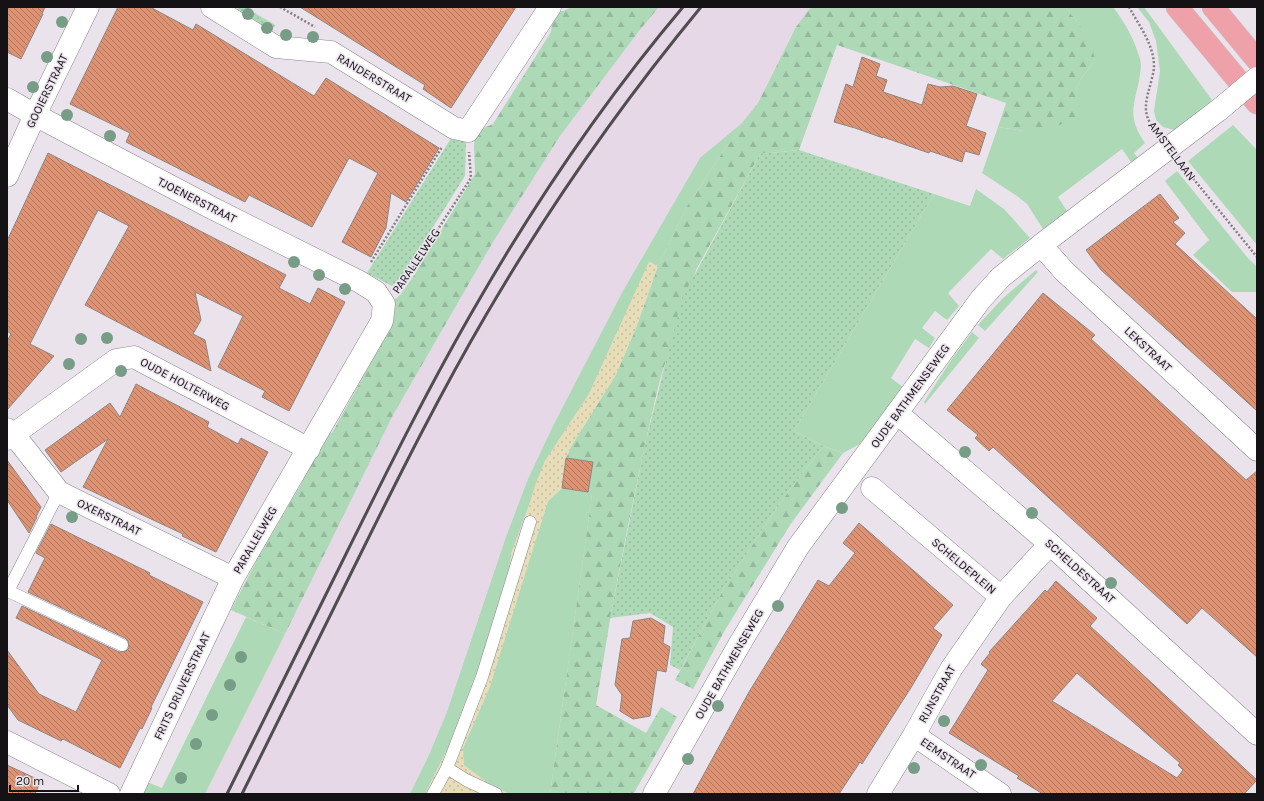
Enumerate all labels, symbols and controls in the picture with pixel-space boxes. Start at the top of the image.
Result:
street label: RANDERSTRAAT [334,50,414,106]
street label: GOOIERSTRAAT [23,52,71,130]
street label: AMSTELLAAN [1145,119,1199,183]
street label: TJOENERSTRAAT [155,174,239,226]
street label: PARALLELWEG [389,226,443,296]
street label: LEKSTRAAT [1121,324,1175,374]
street label: OUDE BATHMENSEWEG [868,341,952,451]
street label: OUDE HOLTERWEG [138,355,232,413]
street label: OXERSTRAAT [75,496,143,538]
street label: PARALLELWEG [230,504,280,576]
street label: SCHELDEPLEIN [929,535,999,597]
street label: SCHELDESTRAAT [1042,536,1118,606]
street label: OUDE BATHMENSEWEG [692,606,766,722]
street label: FRITS DRIJVERSTRAAT [151,630,213,742]
street label: RIJNSTRAAT [915,663,959,725]
street label: EEMSTRAAT [918,734,978,782]
scale bar [10,767,78,793]
text: 20 m [16,774,44,788]

